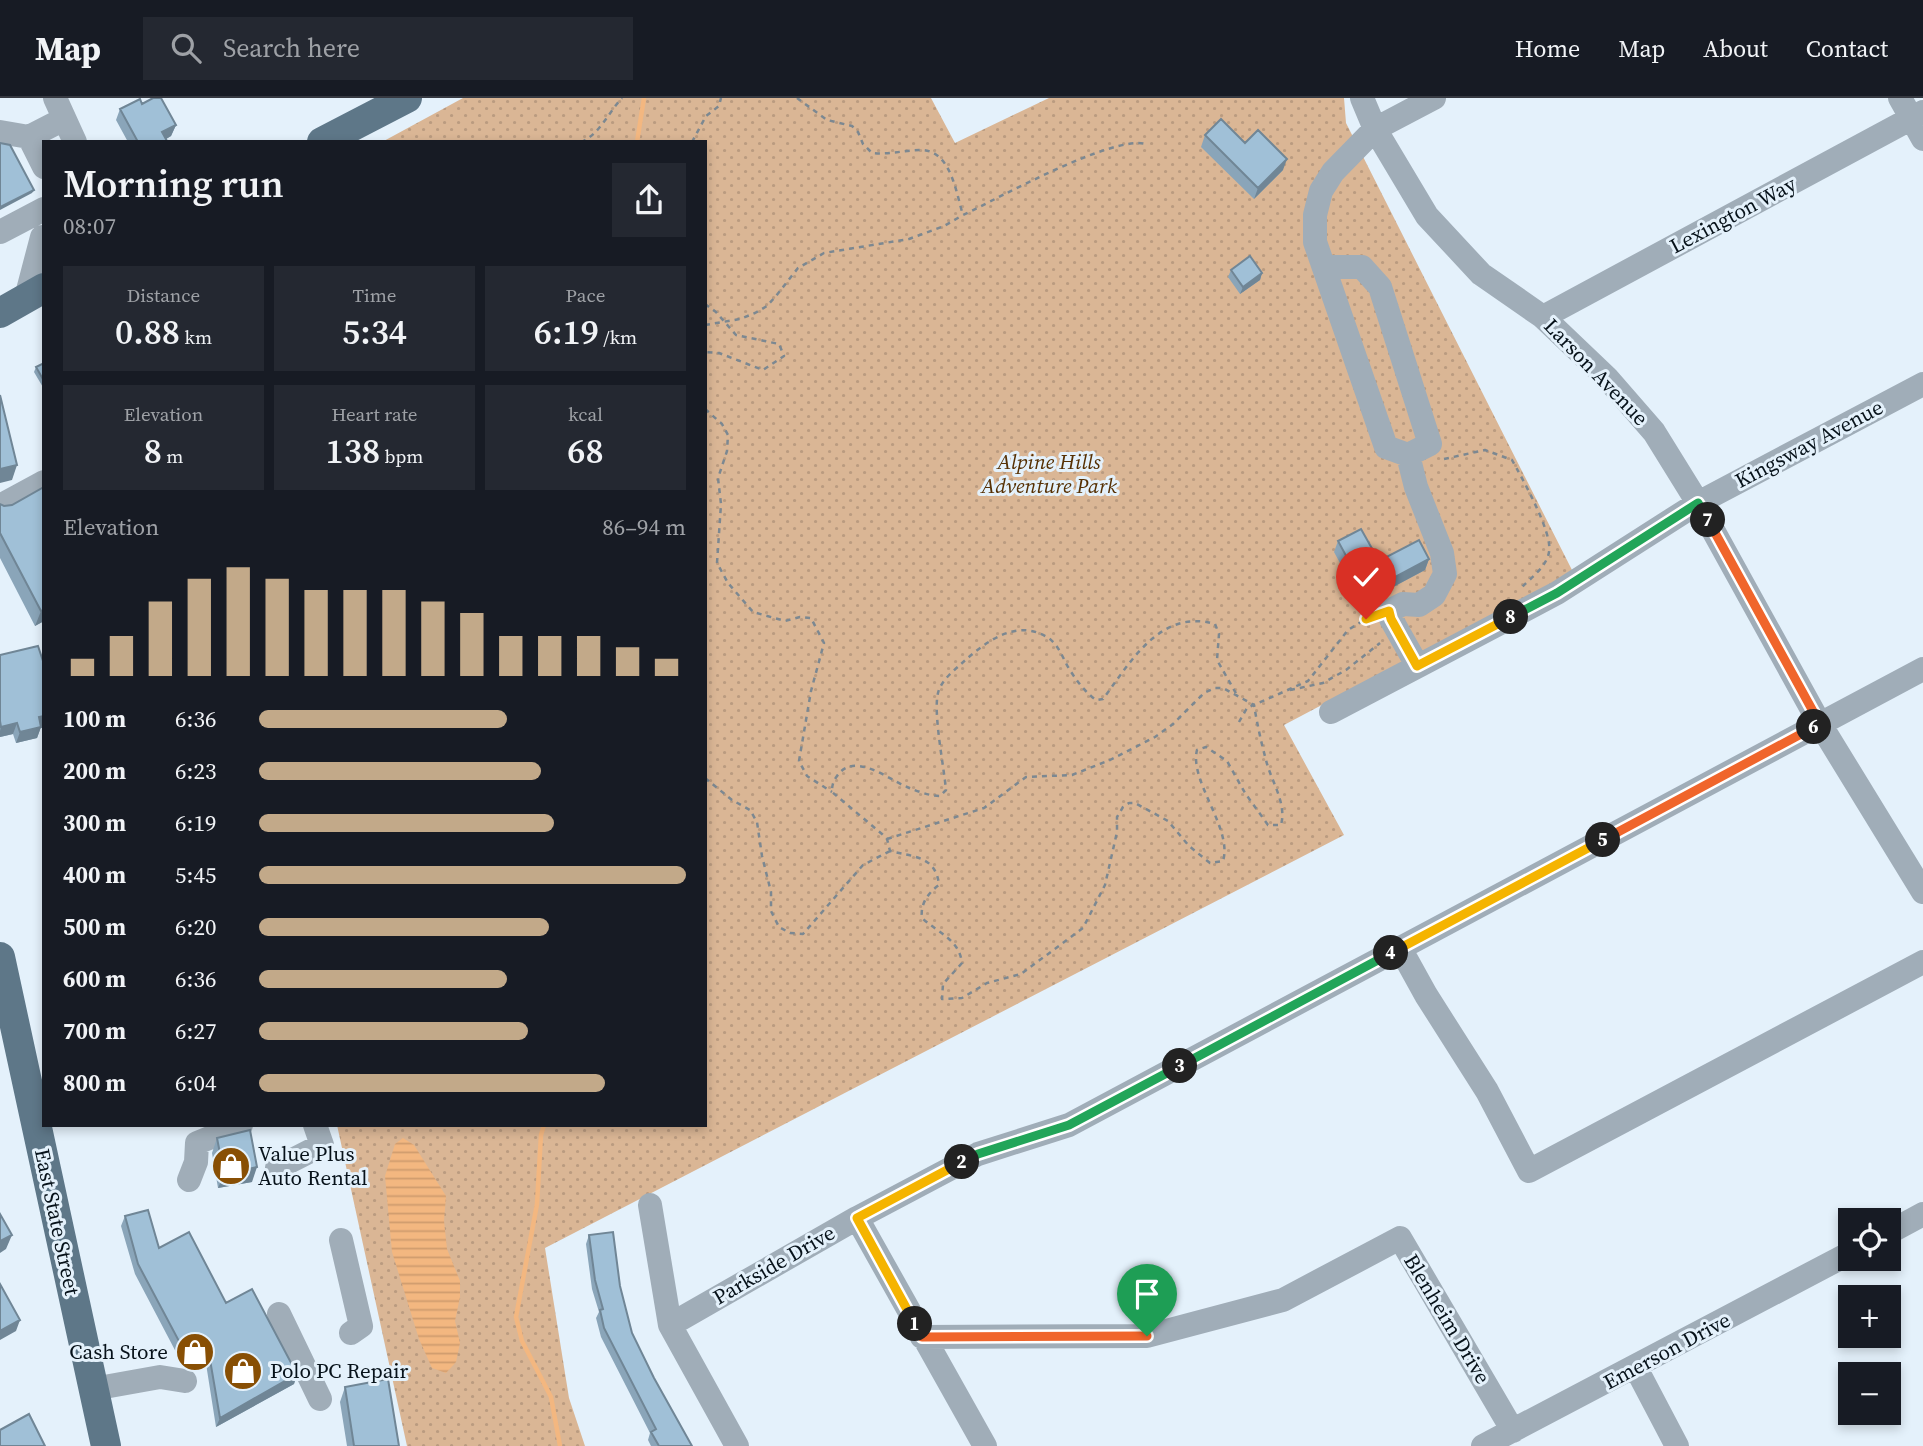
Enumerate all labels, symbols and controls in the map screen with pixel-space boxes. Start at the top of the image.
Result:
search box [143,17,633,80]
text: Map [35,26,101,71]
icon: search [167,29,205,67]
text: Search here [223,30,360,66]
text: Home [1515,32,1580,65]
text: Map [1618,32,1665,65]
text: About [1703,32,1768,65]
text: Contact [1806,32,1888,65]
text: Morning run [63,158,284,210]
button: share [612,163,686,237]
street label: Lexington Way [1664,169,1801,260]
text: 08:07 [63,210,116,242]
text: Distance [127,282,200,308]
text: Time [353,282,396,308]
text: Pace [566,282,605,308]
text: 0.88 [115,308,180,356]
text: 5:34 [342,308,407,356]
text: 6:19 [534,308,599,356]
street label: Larson Avenue [1538,312,1655,432]
text: km [180,324,212,350]
text: /km [599,324,637,350]
street label: Kingsway Avenue [1730,392,1888,495]
text: Elevation [124,401,203,427]
text: Heart rate [331,401,418,427]
text: kcal [568,401,603,427]
text: 8 [144,427,162,475]
text: 138 [325,427,380,475]
text: 68 [567,427,604,475]
text: m [162,443,183,469]
text: bpm [380,443,424,469]
park label: Alpine Hills Adventure Park [980,447,1117,500]
pin: 7 [1690,502,1726,538]
text: 7 [1702,506,1713,532]
text: Elevation [63,511,159,543]
text: 86–94 m [602,511,686,543]
pin [1336,547,1396,619]
icon: check [1347,558,1385,596]
pin: 8 [1494,600,1528,634]
text: 8 [1505,603,1516,629]
text: 100 m [63,703,126,735]
text: 6:36 [175,703,216,735]
pin: 6 [1797,710,1832,744]
text: 6 [1808,713,1819,739]
text: 200 m [63,755,126,787]
text: 6:23 [175,755,216,787]
text: 300 m [63,807,126,839]
text: 6:19 [175,807,216,839]
pin: 5 [1586,822,1620,858]
text: 5 [1597,826,1608,852]
text: 400 m [63,859,126,891]
text: 5:45 [175,859,216,891]
text: 500 m [63,911,126,943]
text: 6:20 [175,911,216,943]
pin: 4 [1374,936,1408,970]
text: 4 [1385,939,1396,965]
text: 600 m [63,963,126,995]
text: 6:36 [175,963,216,995]
text: 700 m [63,1015,126,1047]
text: 6:27 [175,1015,216,1047]
pin: 3 [1162,1048,1198,1084]
text: 3 [1174,1052,1185,1078]
text: 800 m [63,1067,126,1099]
text: 6:04 [175,1067,216,1099]
place label: Value Plus Auto Rental [258,1139,368,1192]
pin: 2 [944,1144,979,1180]
shop icon: Value Plus Auto Rental [210,1145,252,1187]
street label: East State Street [28,1146,87,1298]
text: 2 [956,1148,967,1174]
map controls [1838,1208,1901,1425]
button: locate [1838,1208,1901,1271]
street label: Parkside Drive [707,1218,840,1311]
street label: Blenheim Drive [1397,1248,1498,1389]
pin [1117,1264,1177,1336]
icon: arrive [1128,1275,1166,1313]
button: + [1838,1285,1901,1348]
street label: Emerson Drive [1598,1305,1735,1396]
pin: 1 [898,1306,932,1342]
text: 1 [909,1310,920,1336]
shop icon: Cash Store [174,1331,216,1373]
place label: Cash Store [69,1337,168,1366]
shop icon: Polo PC Repair [222,1350,264,1392]
place label: Polo PC Repair [270,1356,409,1385]
button: − [1838,1362,1901,1425]

